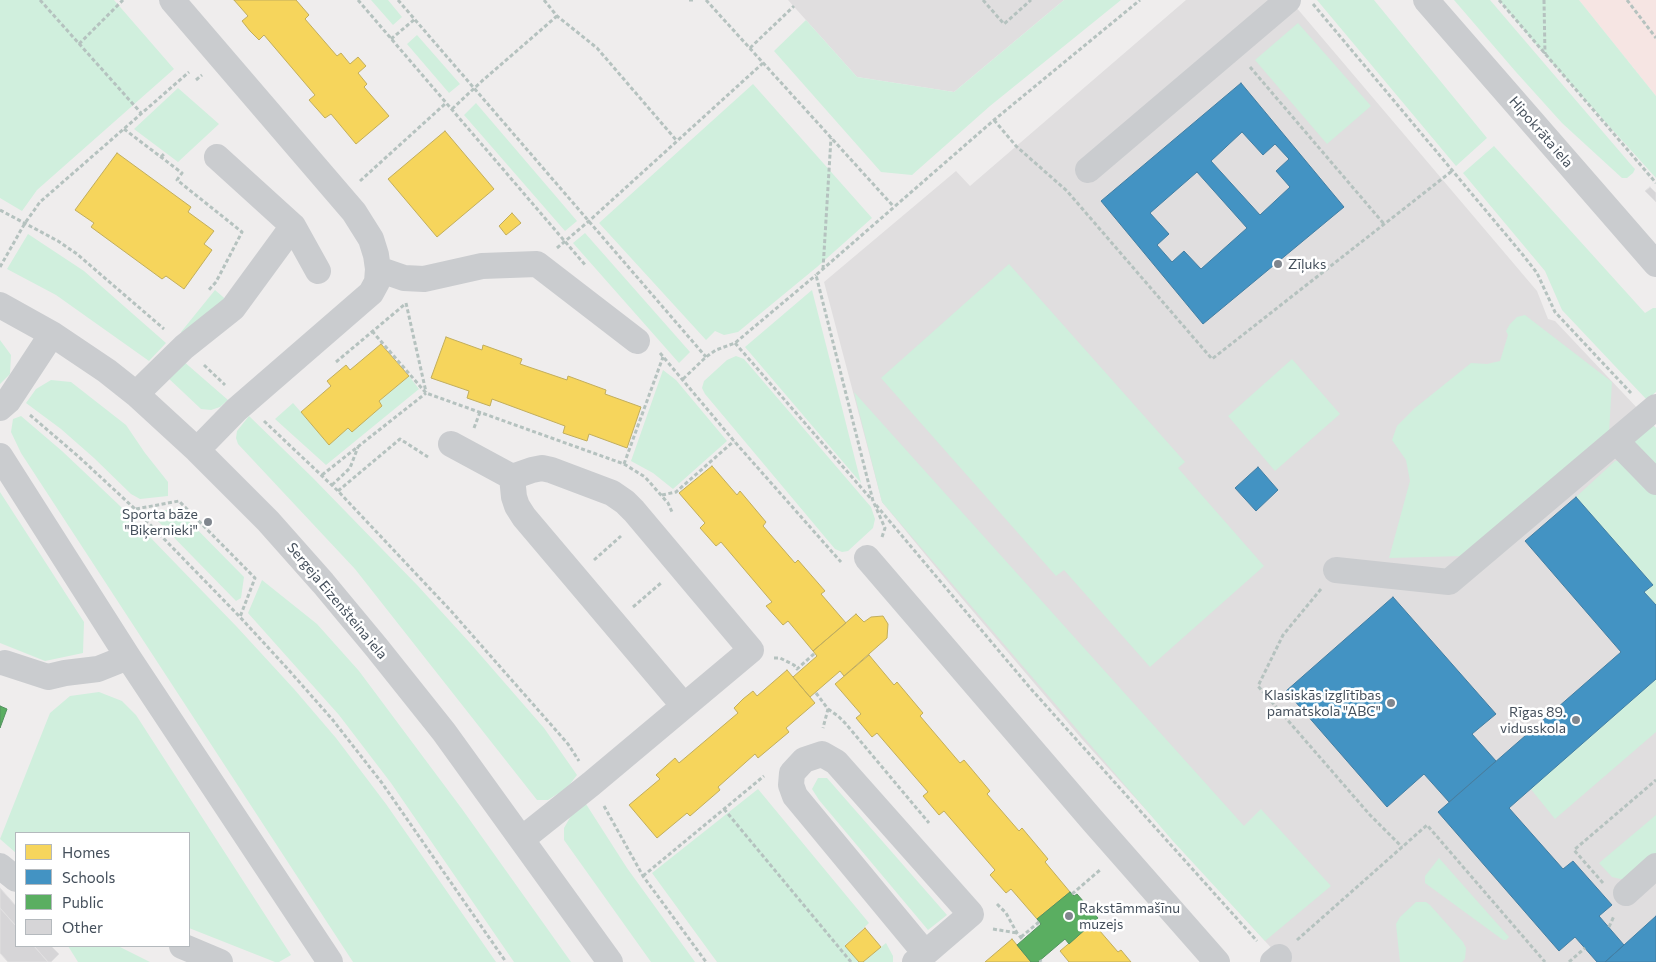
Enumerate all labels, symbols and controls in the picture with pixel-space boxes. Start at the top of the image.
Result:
street label: Hipokrāta iela [1506,93,1576,171]
place label: Zīļuks [1288,256,1326,272]
marker: Zīļuks [1272,258,1284,270]
place label: Sporta bāze "Biķernieki" [122,506,198,538]
marker: Sporta bāze "Biķernieki" [202,516,214,528]
street label: Sergeja Eizenšteina iela [283,539,391,663]
place label: Klasiskās izglītības pamatskola "ABC" [1264,687,1381,720]
marker: Klasiskās izglītības pamatskola "ABC" [1385,697,1397,709]
place label: Rīgas 89. vidusskola [1500,704,1566,736]
marker: Rīgas 89. vidusskola [1570,714,1582,726]
legend [15,832,190,947]
text: Homes [62,843,110,861]
text: Schools [62,868,115,886]
text: Public [62,893,104,911]
place label: Rakstāmmašīnu muzejs [1079,900,1180,932]
marker: Rakstāmmašīnu muzejs [1063,910,1075,922]
text: Other [62,918,103,936]

